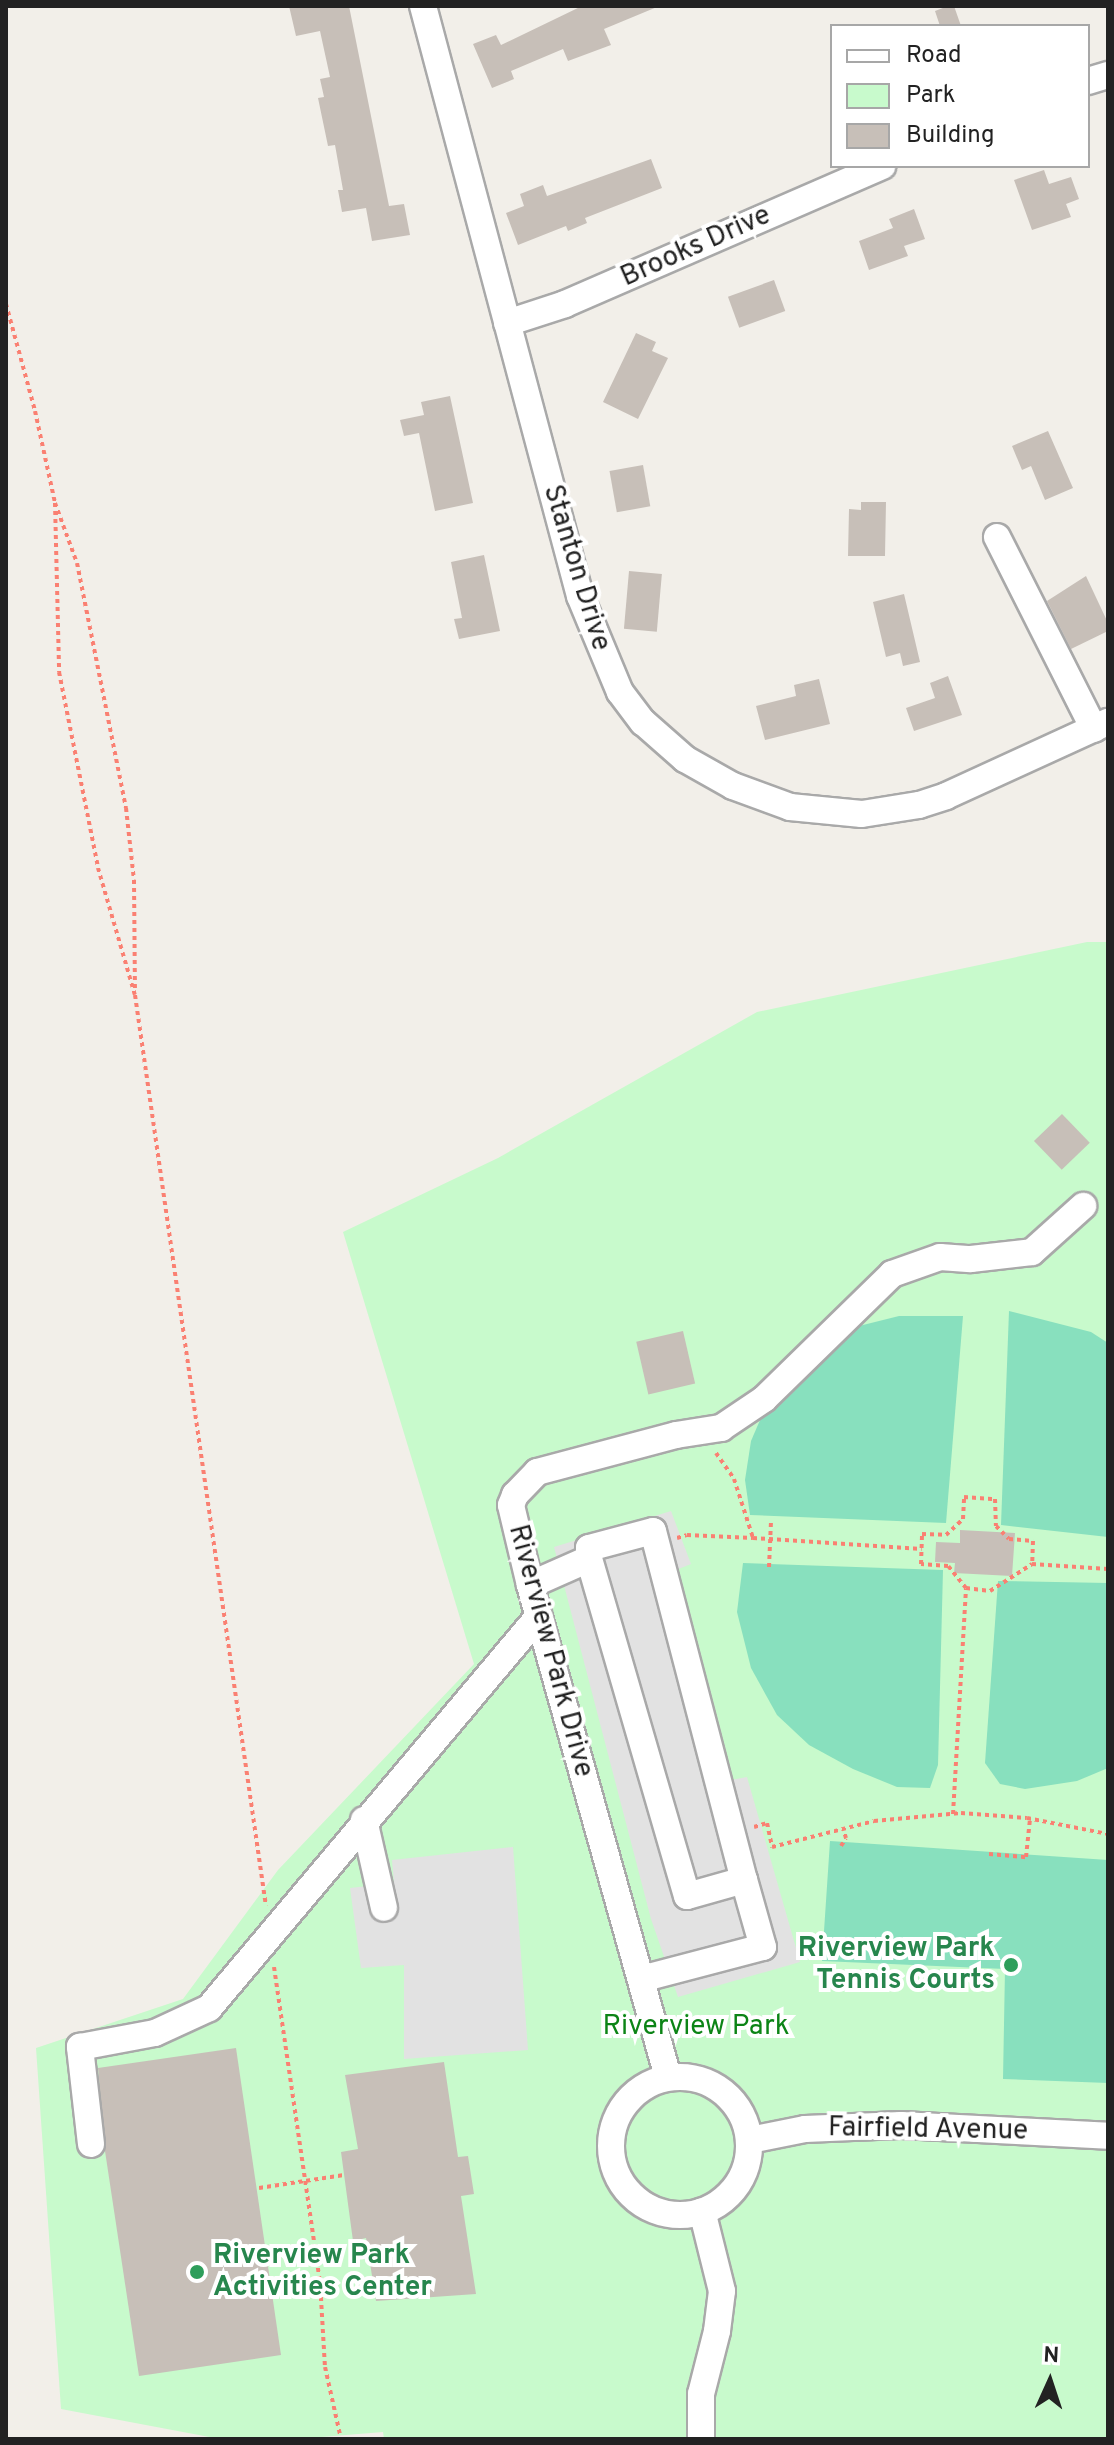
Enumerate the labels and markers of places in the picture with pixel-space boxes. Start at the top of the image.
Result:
place label: Riverview Park Tennis Courts [798,1932,995,1998]
marker: Riverview Park Tennis Courts [1002,1956,1020,1974]
place label: Riverview Park Activities Center [213,2239,432,2305]
marker: Riverview Park Activities Center [188,2263,206,2281]

